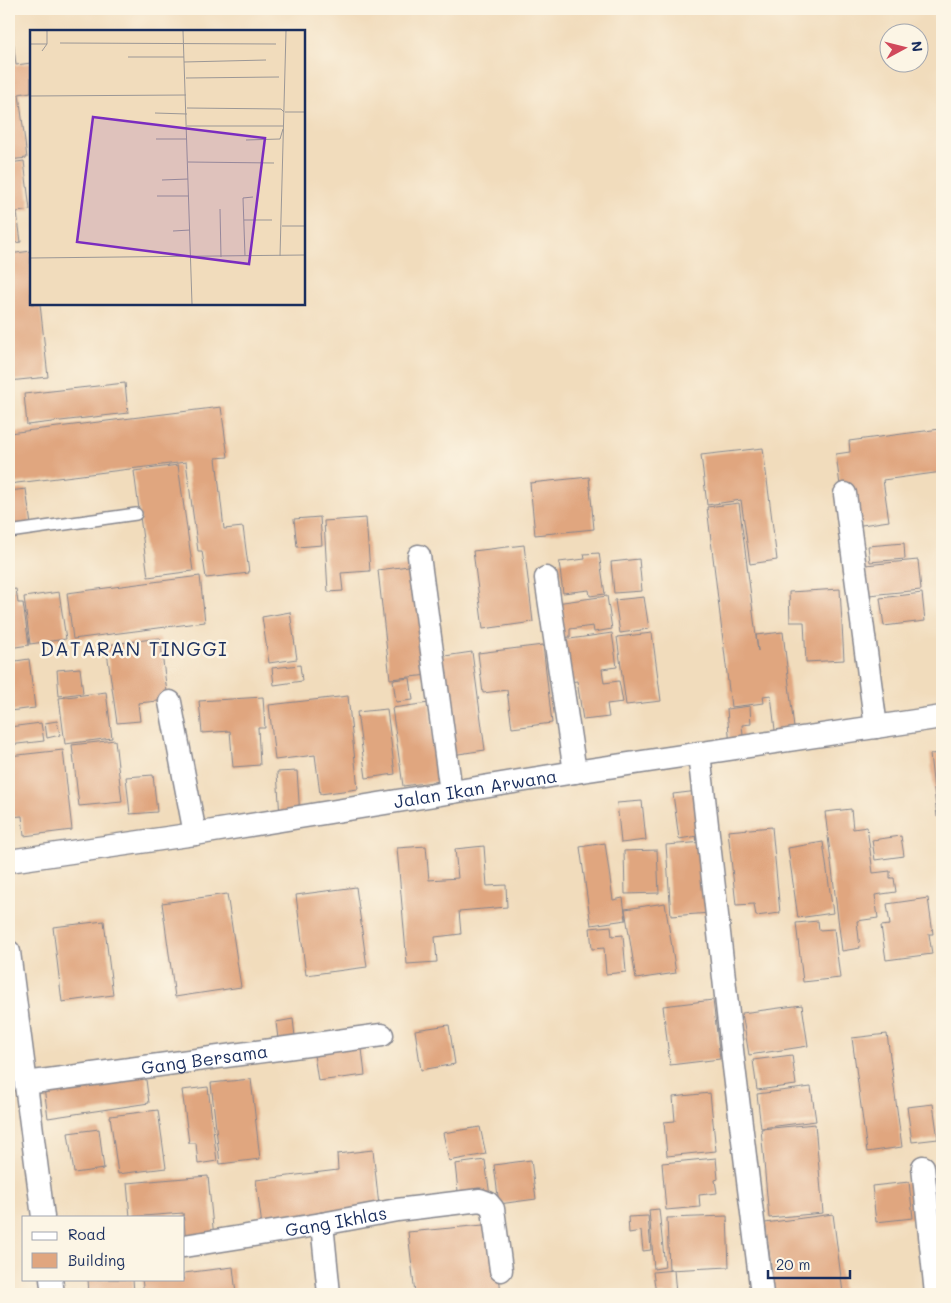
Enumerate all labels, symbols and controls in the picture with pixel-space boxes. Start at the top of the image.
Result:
north arrow [878,22,928,72]
inset map [30,30,305,305]
text: N [907,40,927,53]
district label: DATARAN TINGGI [40,635,228,661]
street label: Jalan Ikan Arwana [392,763,559,813]
street label: Gang Bersama [140,1039,269,1079]
street label: Gang Ikhlas [283,1200,389,1242]
legend [22,1216,185,1280]
text: Road [68,1224,105,1244]
scale bar [768,1248,851,1280]
text: Building [68,1250,125,1270]
text: 20 m [776,1254,810,1274]

